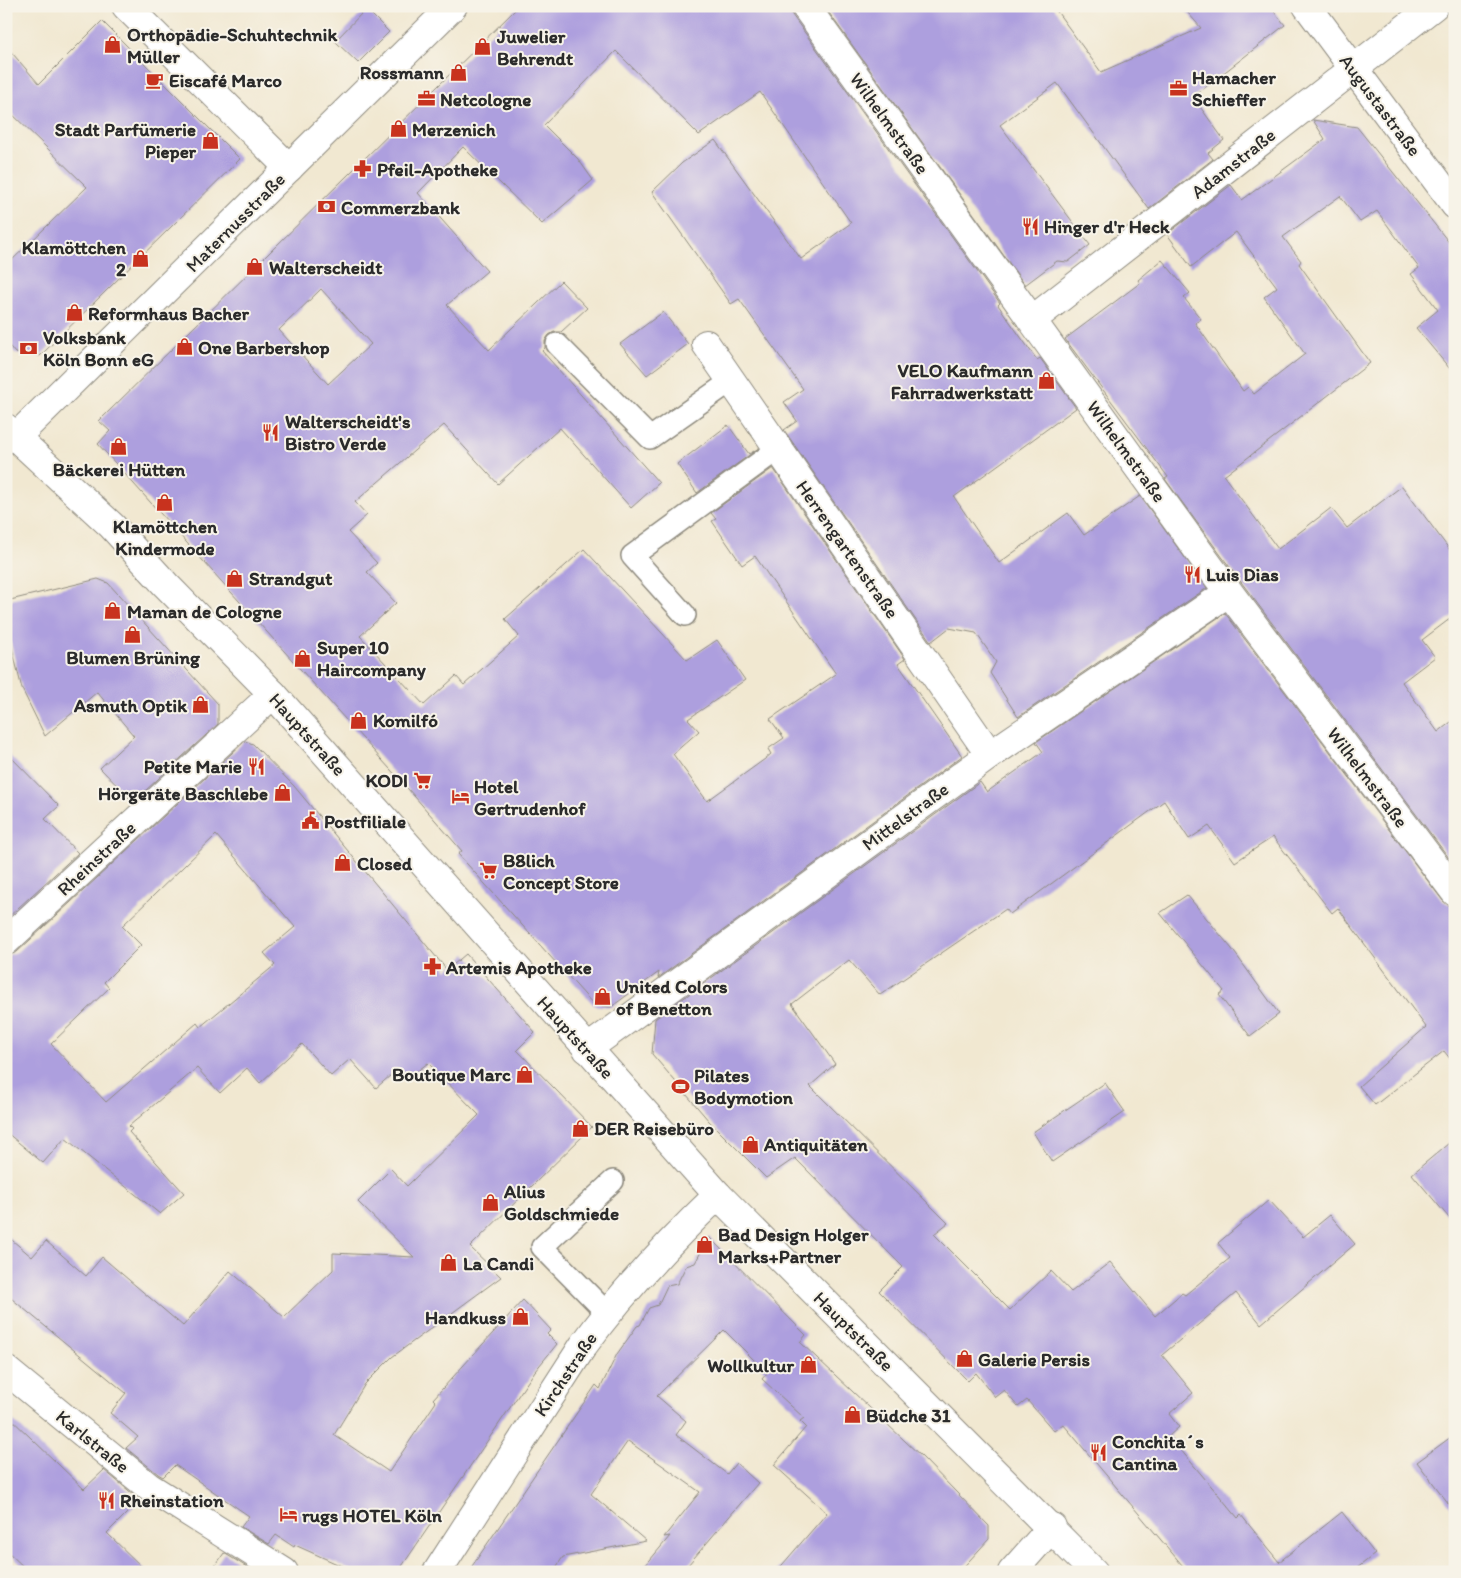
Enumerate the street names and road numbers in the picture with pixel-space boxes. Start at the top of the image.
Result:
street label: Augustastraße [1335,50,1426,161]
street label: Wilhelmstraße [845,68,934,179]
street label: Adamstraße [1186,123,1280,204]
street label: Maternusstraße [181,168,290,277]
street label: Wilhelmstraße [1082,396,1171,507]
street label: Herrengartenstraße [791,476,904,623]
street label: Hauptstraße [264,688,351,781]
street label: Wilhelmstraße [1322,722,1413,832]
street label: Mittelstraße [857,777,953,856]
street label: Rheinstraße [52,816,140,901]
street label: Hauptstraße [532,991,619,1084]
street label: Hauptstraße [809,1286,899,1376]
street label: Kirchstraße [529,1328,602,1421]
street label: Karlstraße [51,1405,134,1478]

